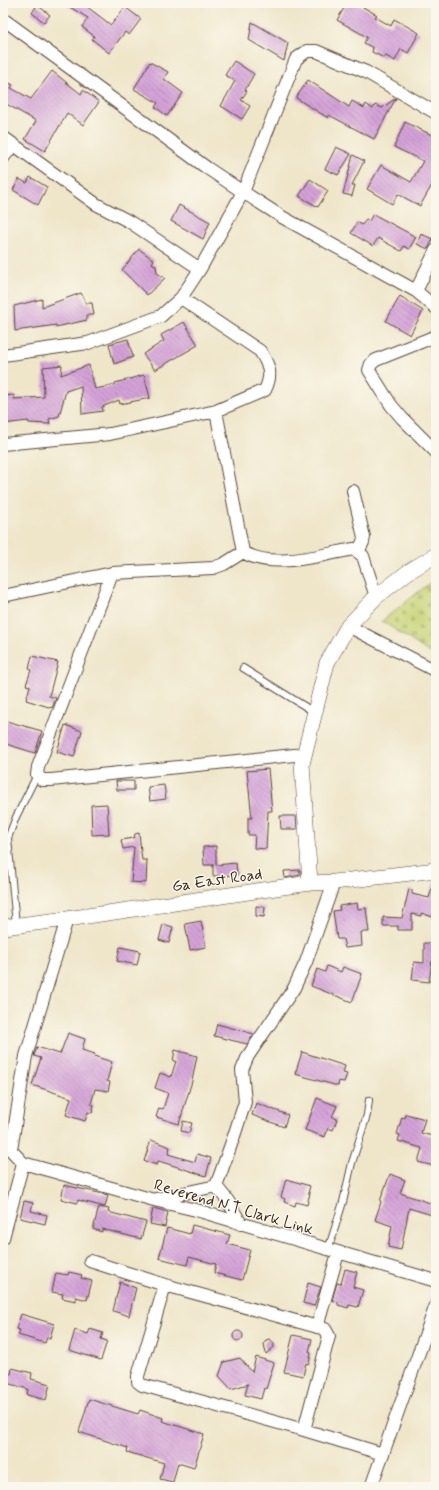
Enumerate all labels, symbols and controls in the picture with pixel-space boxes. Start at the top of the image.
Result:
street label: Ga East Road [171,864,264,897]
street label: Reverend N.T Clark Link [151,1175,316,1240]

